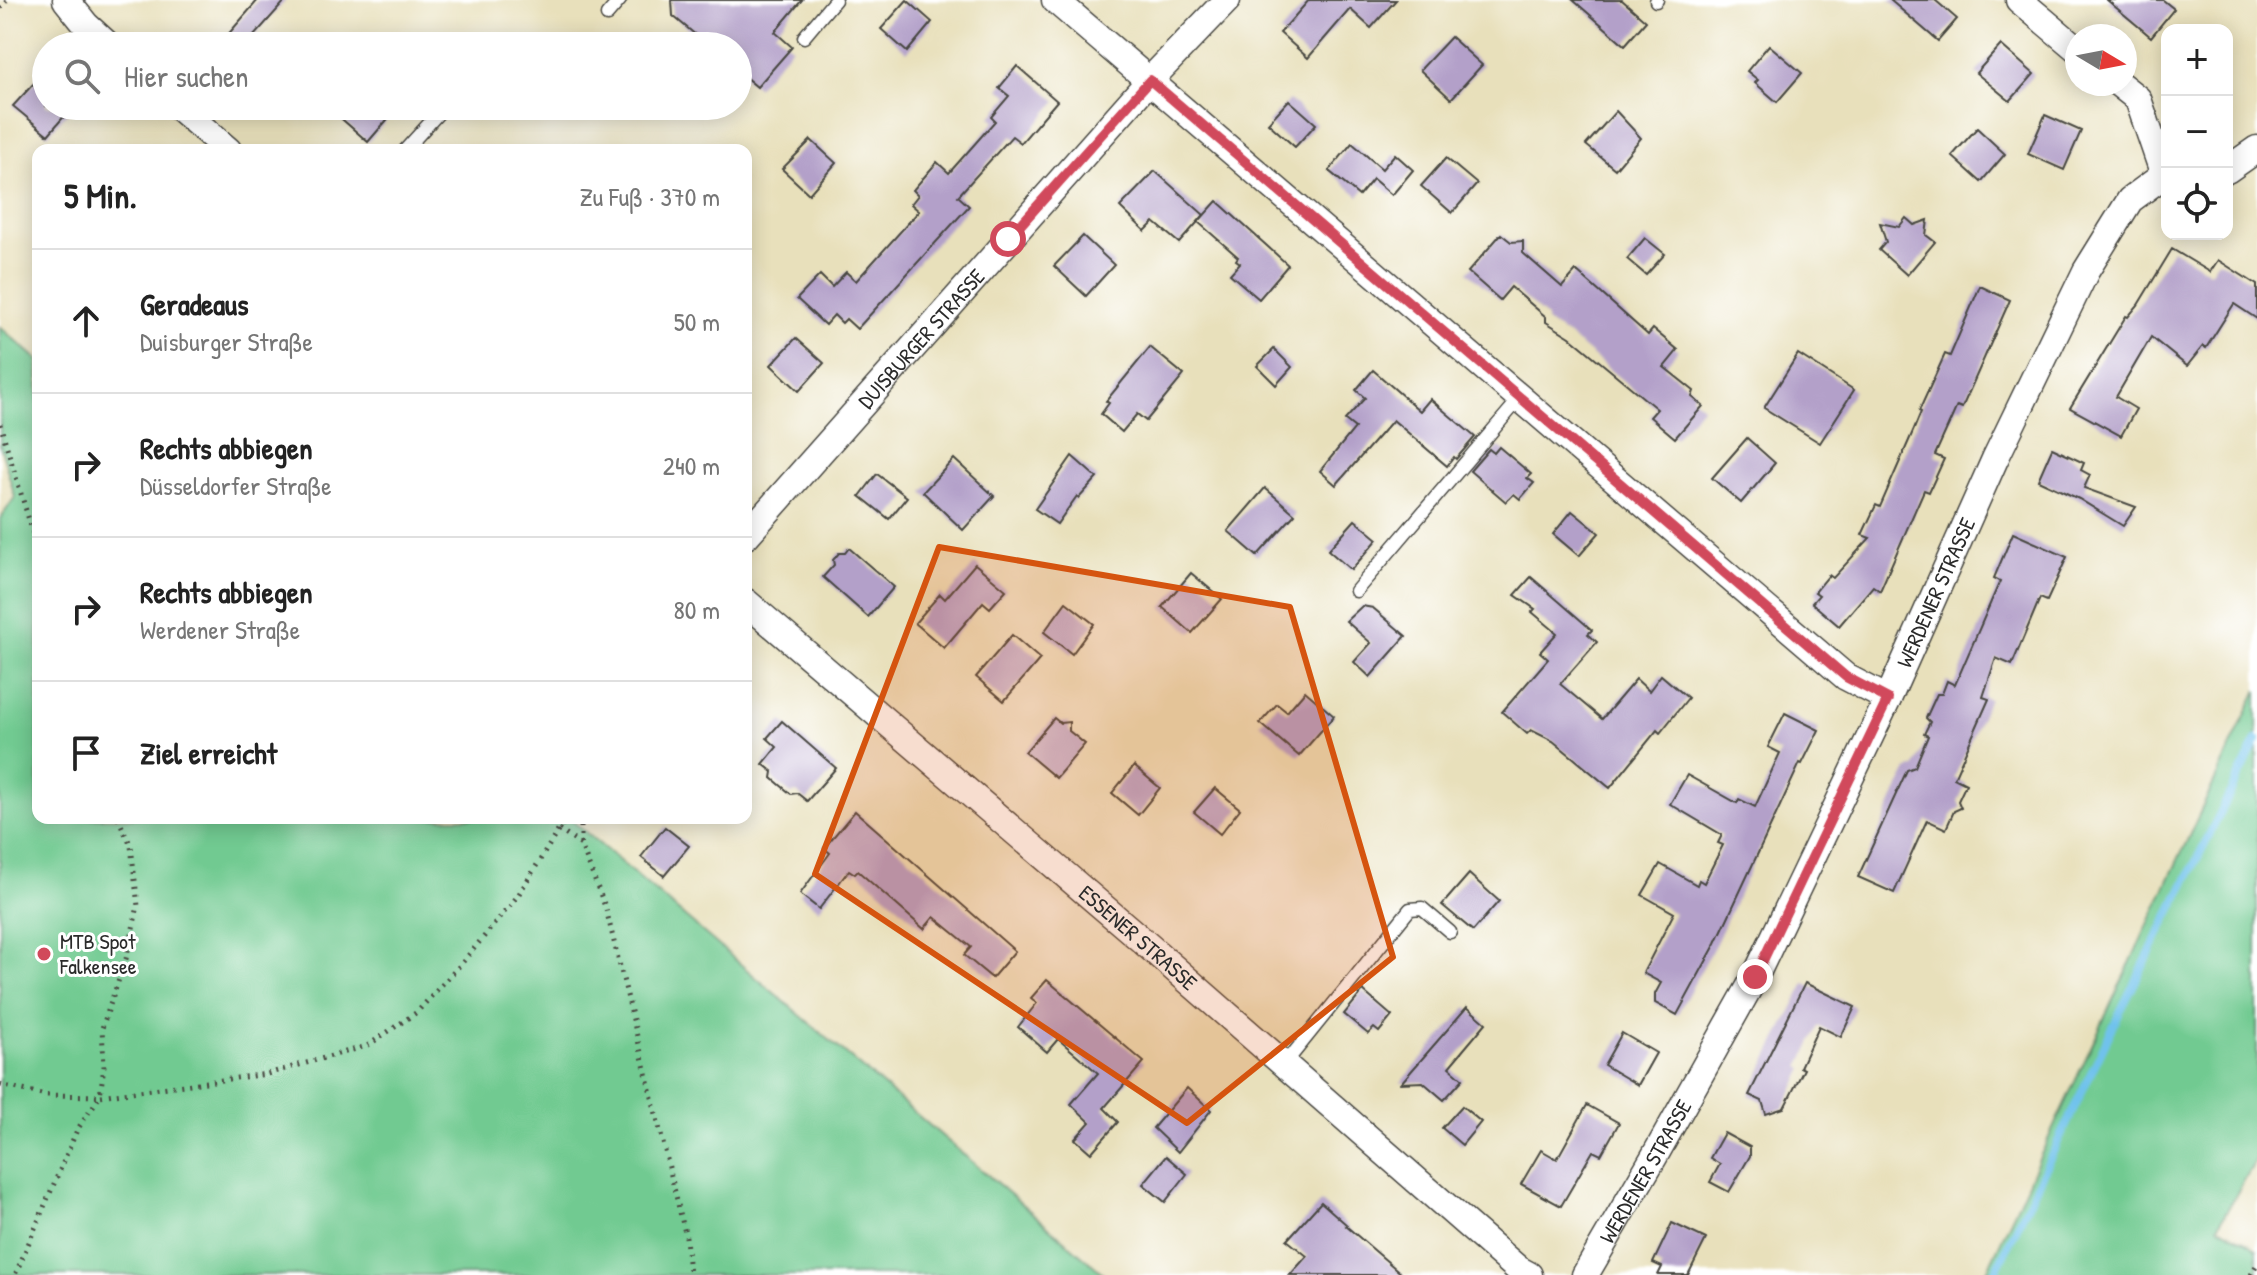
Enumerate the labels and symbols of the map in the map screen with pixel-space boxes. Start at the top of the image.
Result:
north arrow [2065,24,2137,96]
route start [990,221,1026,257]
street label: DUISBURGER STRASSE [851,262,991,415]
street label: WERDENER STRASSE [1889,512,1982,672]
street label: ESSENER STRASSE [1073,878,1204,997]
place label: MTB Spot Falkensee [59,926,137,981]
marker: MTB Spot Falkensee [35,945,53,963]
route end [1737,959,1773,995]
street label: WERDENER STRASSE [1592,1094,1698,1249]

